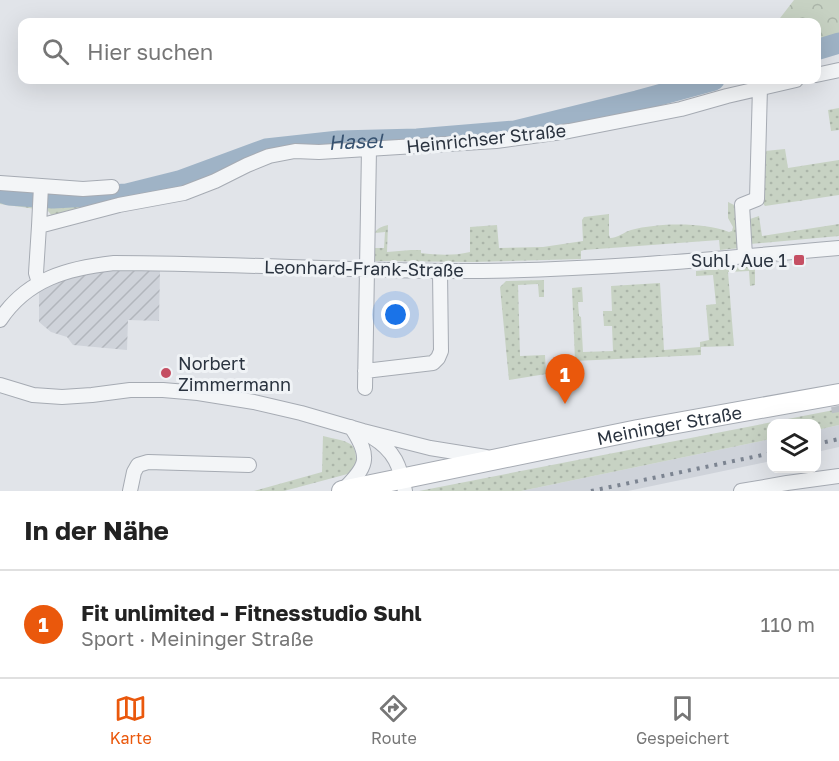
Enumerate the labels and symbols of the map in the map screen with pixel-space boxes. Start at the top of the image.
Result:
street label: Heinrichser Straße [405,119,567,157]
water label: Hasel [327,128,384,154]
place label: Suhl, Aue 1 [691,249,787,271]
marker: Suhl, Aue 1 [792,253,806,267]
street label: Leonhard-Frank-Straße [264,255,464,281]
your location [381,300,410,329]
place label: Norbert Zimmermann [178,352,291,395]
pin: 1 [546,354,584,404]
marker: Norbert Zimmermann [159,366,173,380]
street label: Meininger Straße [595,401,744,449]

